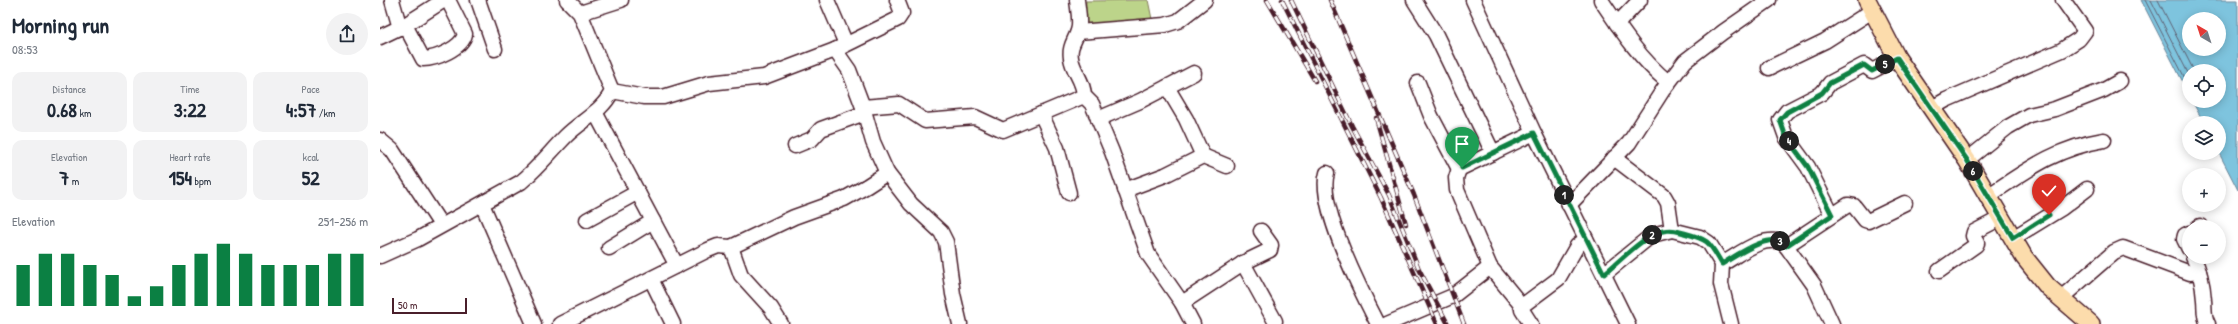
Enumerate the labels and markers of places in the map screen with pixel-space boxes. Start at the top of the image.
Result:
pin: 5 [1875,54,1895,74]
pin [1445,127,1479,168]
pin: 4 [1779,131,1799,151]
pin: 6 [1963,161,1983,181]
pin [2032,174,2066,215]
pin: 1 [1554,185,1574,205]
pin: 2 [1642,225,1662,245]
pin: 3 [1770,231,1790,251]

